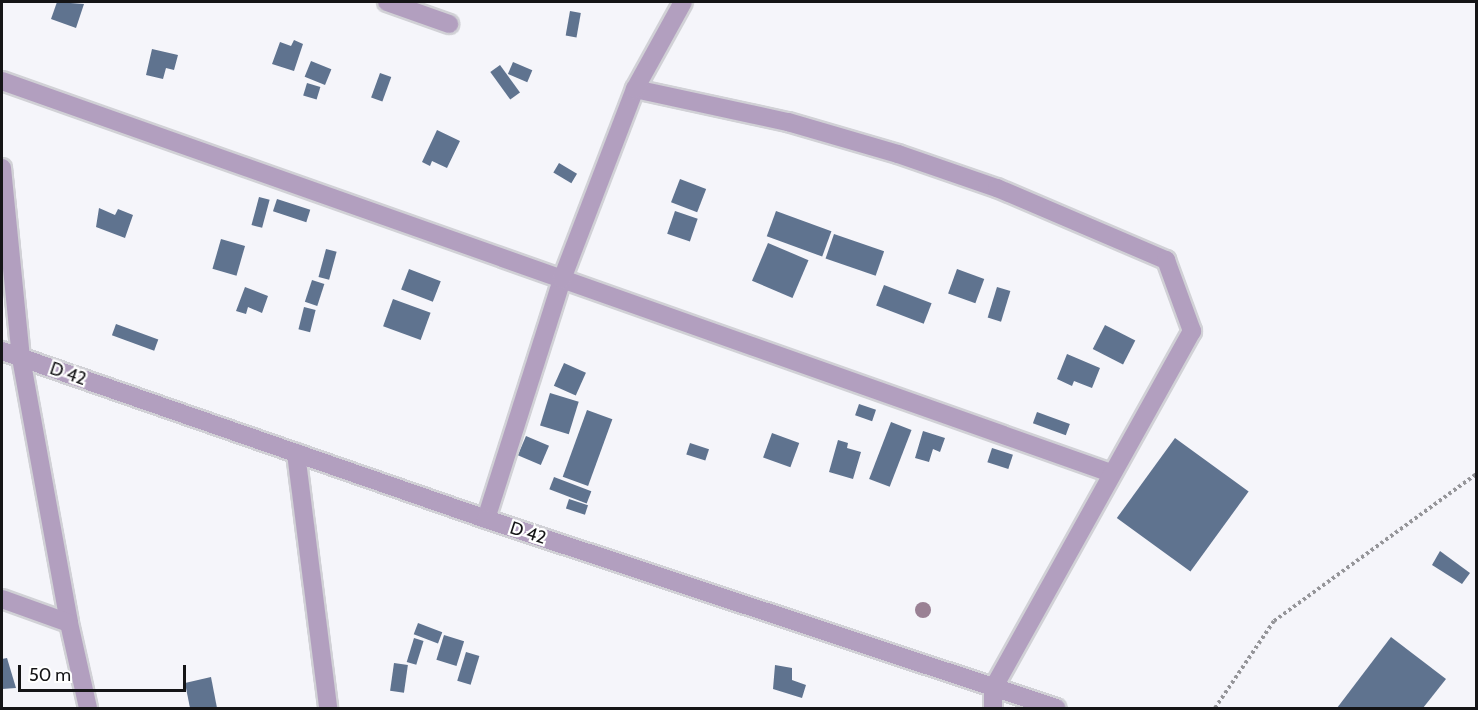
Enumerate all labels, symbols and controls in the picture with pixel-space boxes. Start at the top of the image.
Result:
street label: D 42 [47,358,89,390]
street label: D 42 [507,517,549,549]
scale bar [21,653,189,691]
text: 50 m [29,664,71,686]

